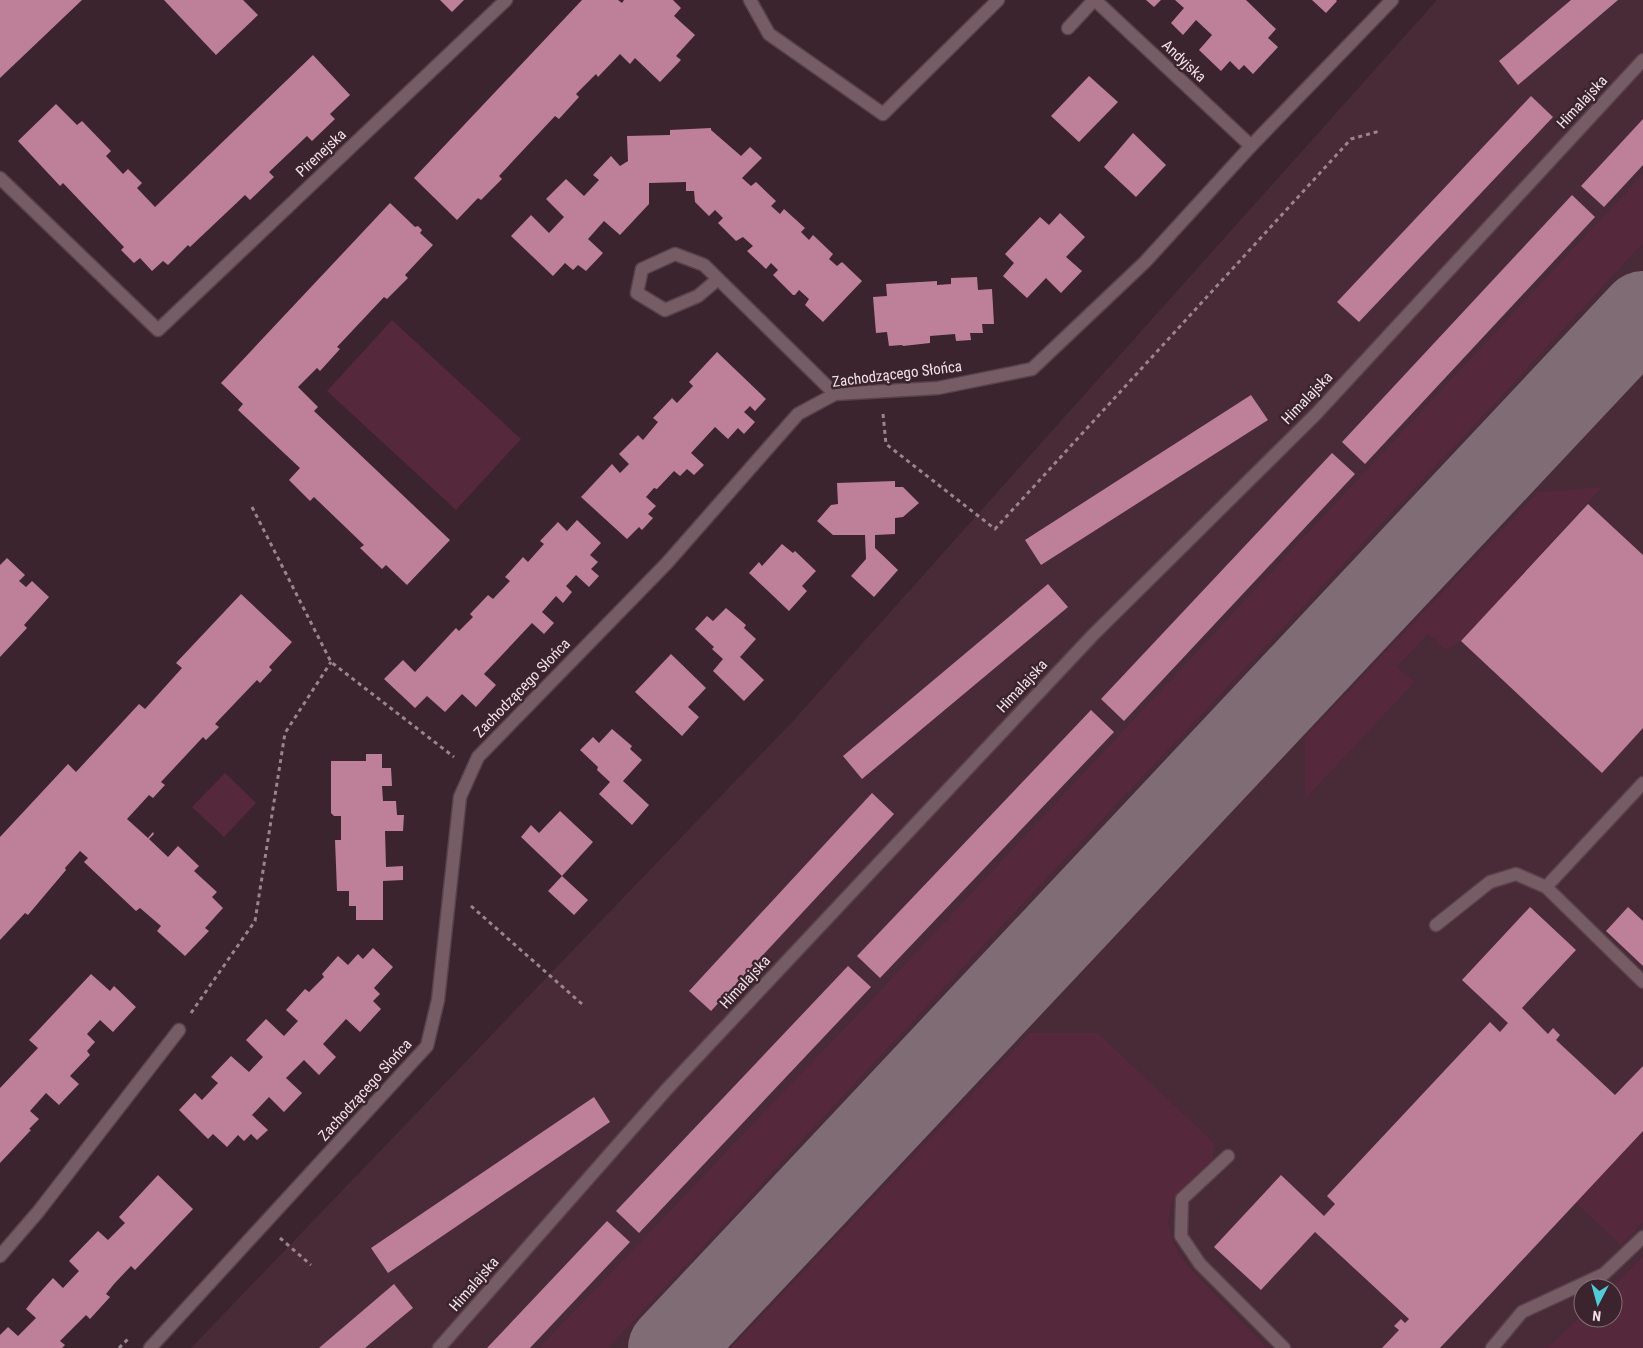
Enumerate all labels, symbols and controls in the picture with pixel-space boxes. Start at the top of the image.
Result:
street label: Andyjska [1158,36,1210,86]
street label: Himalajska [1553,72,1611,132]
street label: Pirenejska [292,125,350,181]
street label: Zachodzącego Słońca [831,357,963,391]
street label: Himalajska [1278,368,1336,428]
street label: Zachodzącego Słońca [470,635,574,741]
street label: Himalajska [993,656,1051,716]
street label: Himalajska [716,952,774,1012]
street label: Zachodzącego Słońca [315,1035,415,1145]
street label: Himalajska [446,1253,502,1315]
north arrow [1573,1278,1623,1328]
text: N [1592,1308,1602,1324]

